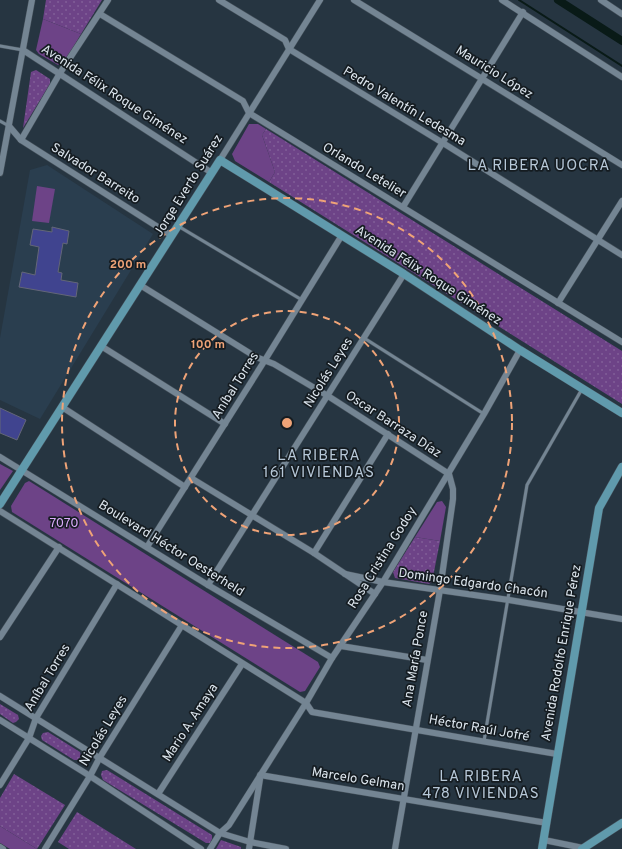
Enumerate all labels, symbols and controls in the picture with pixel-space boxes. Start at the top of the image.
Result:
street label: Avenida Félix Roque Giménez [38,42,190,148]
street label: Mauricio López [452,43,536,103]
street label: Pedro Valentín Ledesma [340,64,468,150]
street label: Jorge Everto Suárez [151,132,227,240]
street label: Salvador Barreito [48,140,142,208]
street label: Orlando Letelier [319,140,409,202]
district label: LA RIBERA UOCRA [468,157,610,176]
street label: Avenida Félix Roque Giménez [352,223,504,329]
text: 200 m [110,257,146,273]
street label: Nicolás Leyes [301,335,357,411]
text: 100 m [191,337,225,353]
street label: Aníbal Torres [209,350,263,422]
street label: Oscar Barraza Díaz [342,388,444,462]
centre of rings [280,416,294,430]
district label: LA RIBERA 161 VIVIENDAS [263,447,375,483]
street label: Boulevard Héctor Oesterheld [95,498,247,600]
street label: Rosa Cristina Godoy [345,504,421,612]
park label: 7070 [49,516,79,532]
street label: Avenida Rodolfo Enrique Pérez [539,563,585,743]
street label: Domingo Edgardo Chacón [397,566,549,602]
street label: Ana María Ponce [400,609,432,709]
street label: Aníbal Torres [22,641,74,715]
street label: Mario A. Amaya [160,681,222,765]
street label: Nicolás Leyes [77,693,131,769]
street label: Héctor Raúl Jofré [427,712,531,746]
street label: Marcelo Gelman [310,765,406,795]
district label: LA RIBERA 478 VIVIENDAS [422,768,540,804]

